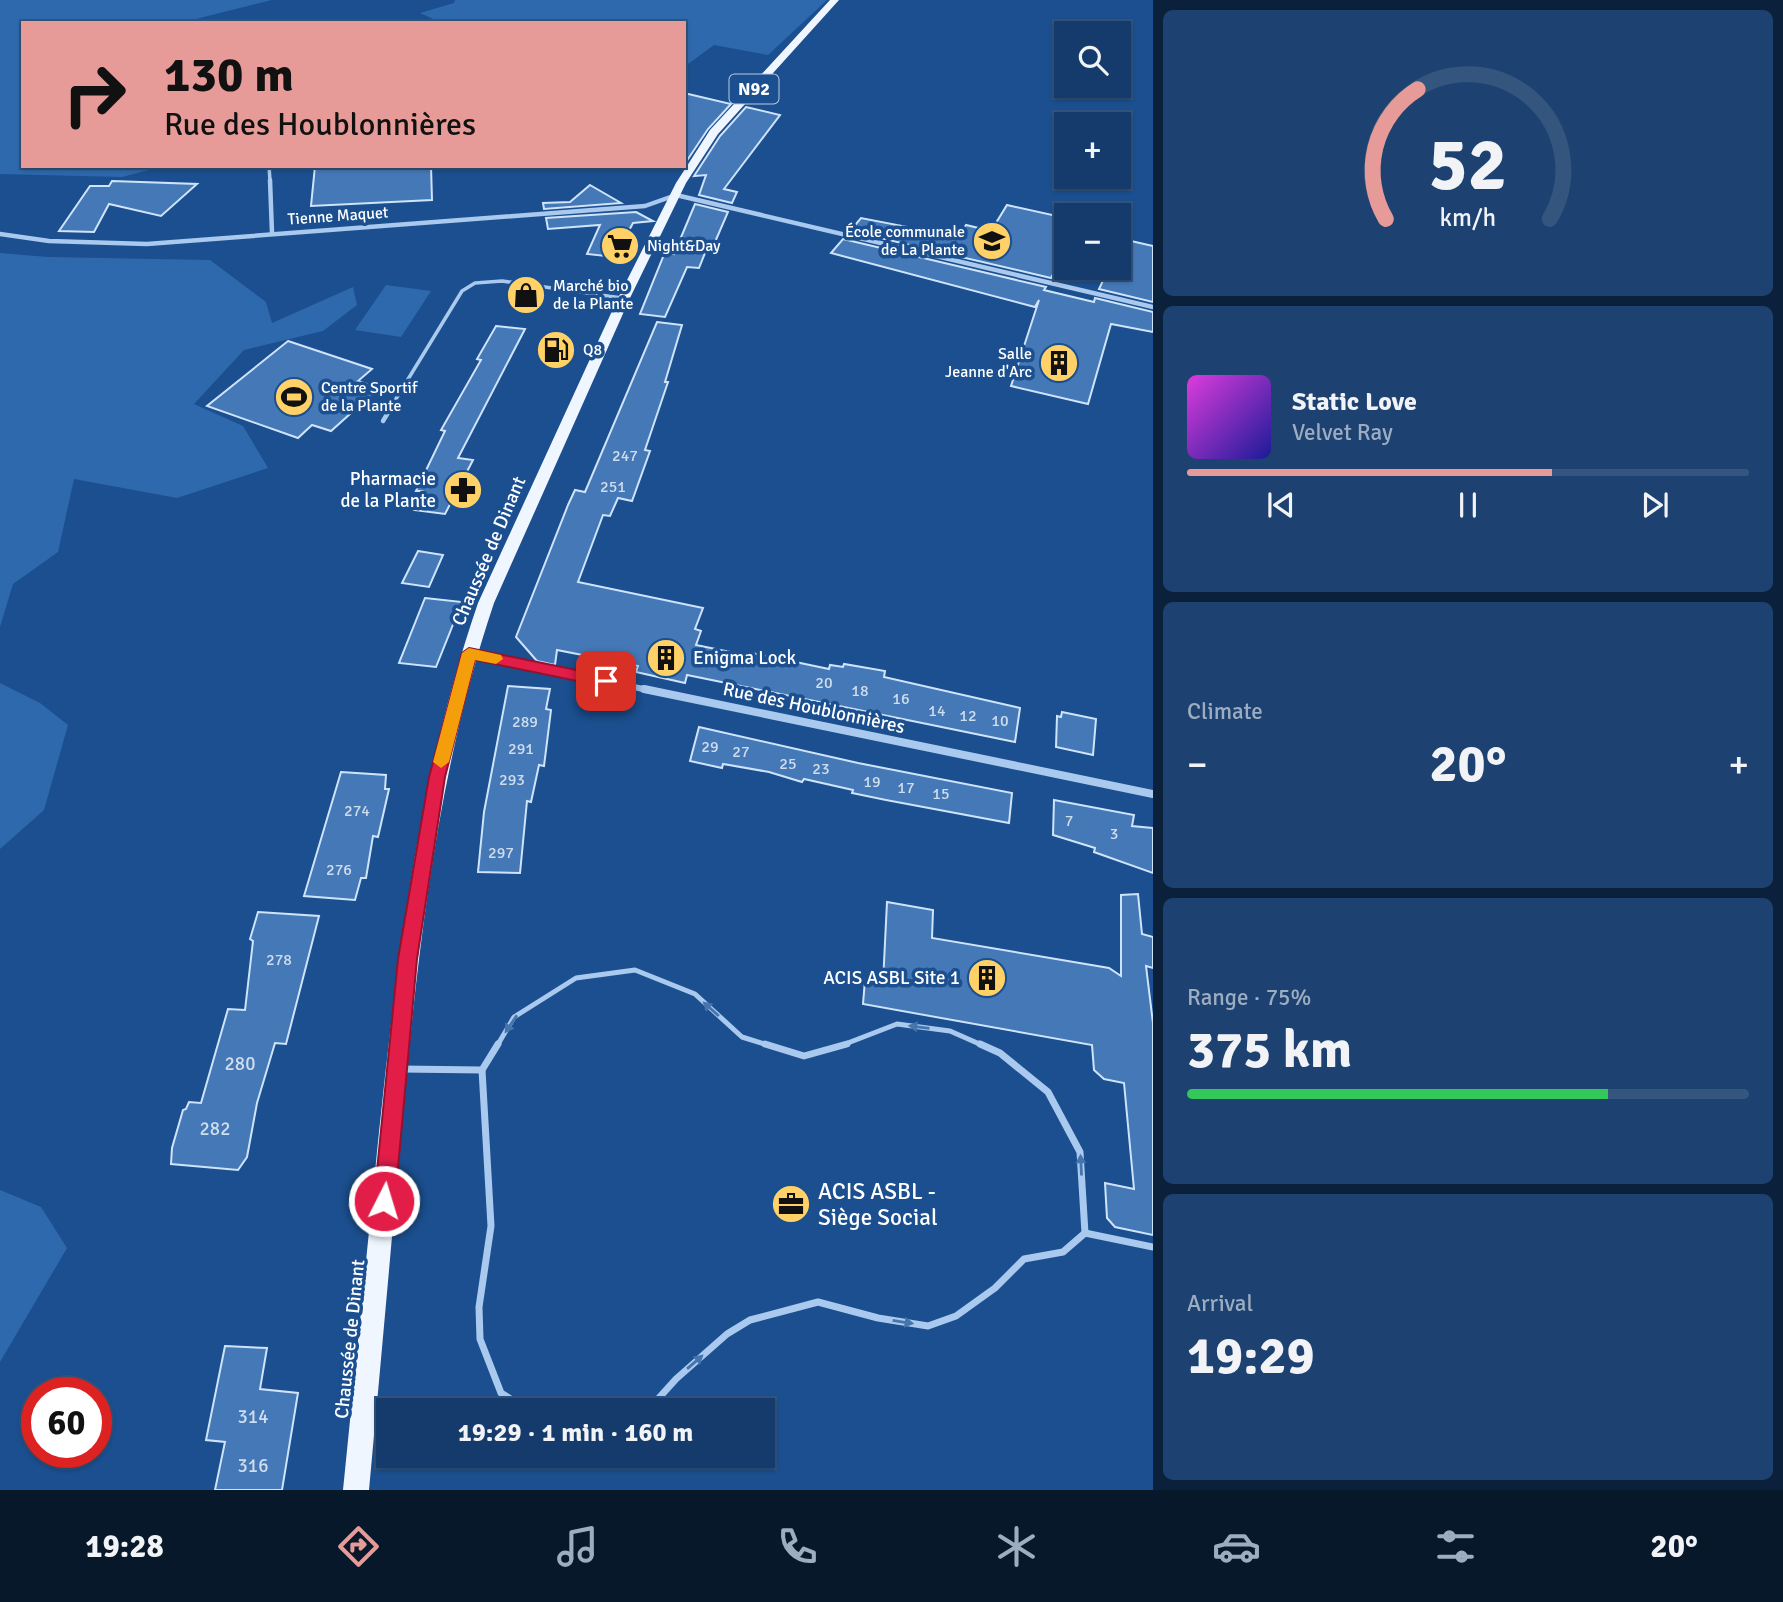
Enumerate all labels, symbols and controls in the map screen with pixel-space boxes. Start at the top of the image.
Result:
map controls [1054,21,1131,280]
button: search [1054,21,1131,98]
text: 130 m [164,45,294,105]
icon: right [49,49,140,140]
road number: N92 [730,74,778,104]
text: Rue des Houblonnières [164,105,476,144]
button: + [1054,112,1131,189]
text: 52 [1429,121,1507,210]
street label: Tienne Maquet [287,202,389,229]
text: km/h [1440,202,1496,233]
button: − [1054,203,1131,280]
school or university icon: École communale de La Plante [971,220,1013,262]
place label: École communale de La Plante [845,222,965,260]
supermarket icon: Night&Day [599,225,641,267]
place label: Night&Day [647,236,721,256]
shop icon: Marché bio de la Plante [505,274,547,316]
place label: Marché bio de la Plante [553,276,633,314]
fuel station icon: Q8 [535,329,577,371]
place label: Q8 [583,340,602,360]
building icon: Salle Jeanne d'Arc [1038,342,1080,384]
place label: Salle Jeanne d'Arc [945,344,1032,382]
sports icon: Centre Sportif de la Plante [273,376,315,418]
place label: Centre Sportif de la Plante [321,378,418,416]
text: Static Love [1292,386,1417,418]
text: Velvet Ray [1292,418,1393,447]
house number: 247 [612,446,638,466]
place label: Pharmacie de la Plante [340,467,436,513]
pharmacy icon: Pharmacie de la Plante [442,469,484,511]
street label: Chaussée de Dinant [447,472,531,629]
house number: 251 [600,477,626,497]
icon: previous [1262,486,1300,524]
icon: pause [1449,486,1487,524]
icon: next [1636,486,1674,524]
building icon: Enigma Lock [645,637,687,679]
place label: Enigma Lock [693,646,797,670]
pin [576,651,636,711]
icon: arrive [587,662,625,700]
house number: 20 [815,673,833,693]
street label: Rue des Houblonnières [721,677,907,739]
house number: 18 [851,681,869,701]
house number: 16 [892,689,910,709]
text: Climate [1187,697,1263,726]
house number: 14 [928,701,946,721]
house number: 12 [959,706,977,726]
house number: 10 [991,711,1009,731]
house number: 289 [512,712,538,732]
text: 20° [1430,732,1506,796]
house number: 29 [701,737,719,757]
house number: 291 [508,739,534,759]
text: − [1187,741,1208,788]
text: + [1728,741,1749,788]
house number: 27 [732,742,750,762]
house number: 25 [779,754,797,774]
house number: 23 [812,759,830,779]
house number: 293 [499,770,525,790]
house number: 19 [863,772,881,792]
house number: 17 [897,778,915,798]
house number: 15 [932,784,950,804]
house number: 274 [344,801,370,821]
house number: 7 [1065,811,1073,831]
house number: 3 [1110,824,1118,844]
house number: 297 [488,843,514,863]
house number: 276 [326,860,352,880]
house number: 278 [266,950,292,970]
building icon: ACIS ASBL Site 1 [966,957,1008,999]
place label: ACIS ASBL Site 1 [823,966,960,990]
text: Range · 75% [1187,983,1311,1012]
one-way arrow [703,1001,720,1017]
one-way arrow [504,1014,517,1034]
text: 375 km [1187,1018,1352,1082]
one-way arrow [908,1021,930,1032]
house number: 280 [225,1052,255,1076]
house number: 282 [200,1117,230,1141]
one-way arrow [1075,1153,1086,1175]
position arrow [347,1164,421,1238]
place label: ACIS ASBL - Siège Social [818,1177,938,1232]
office icon: ACIS ASBL - Siège Social [770,1183,812,1225]
street label: Chaussée de Dinant [330,1258,370,1420]
text: Arrival [1187,1289,1253,1318]
one-way arrow [892,1317,914,1328]
text: 19:29 [1187,1324,1315,1388]
one-way arrow [687,1355,704,1370]
speed limit sign: 60 [21,1377,112,1468]
house number: 314 [238,1405,268,1429]
text: 19:29 · 1 min · 160 m [458,1417,693,1449]
house number: 316 [238,1454,268,1478]
icon: directions [334,1522,383,1571]
icon: music [553,1522,602,1571]
icon: phone [773,1522,822,1571]
icon: climate [992,1522,1041,1571]
icon: car [1212,1522,1261,1571]
icon: filters [1431,1522,1480,1571]
text: 19:28 [85,1527,164,1566]
text: 20° [1650,1527,1698,1566]

